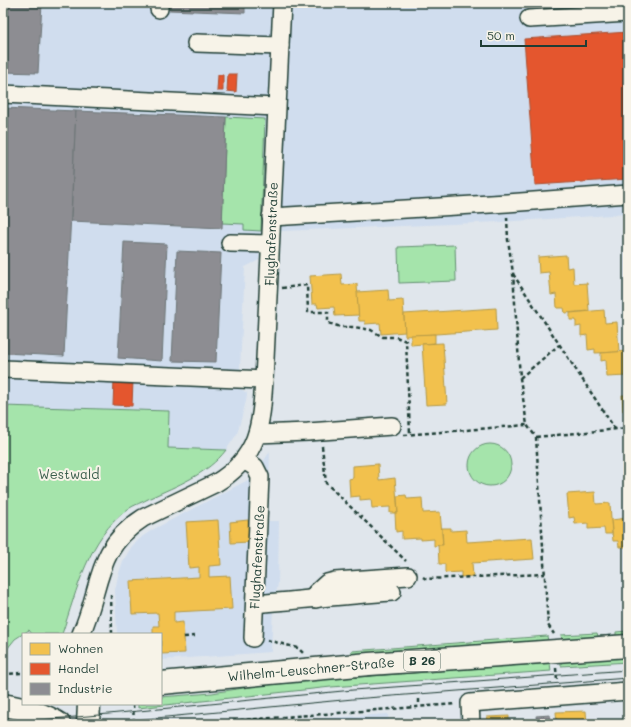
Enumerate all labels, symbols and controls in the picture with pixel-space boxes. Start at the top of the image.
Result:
scale bar [481,22,586,48]
text: 50 m [487,27,515,43]
street label: Flughafenstraße [260,182,281,286]
park label: Westwald [38,465,100,482]
street label: Flughafenstraße [245,505,268,609]
legend [22,633,162,705]
text: Wohnen [58,640,103,656]
road number: B 26 [404,651,440,671]
street label: Wilhelm-Leuschner-Straße [227,653,395,684]
text: Handel [58,660,99,676]
text: Industrie [58,680,112,696]

